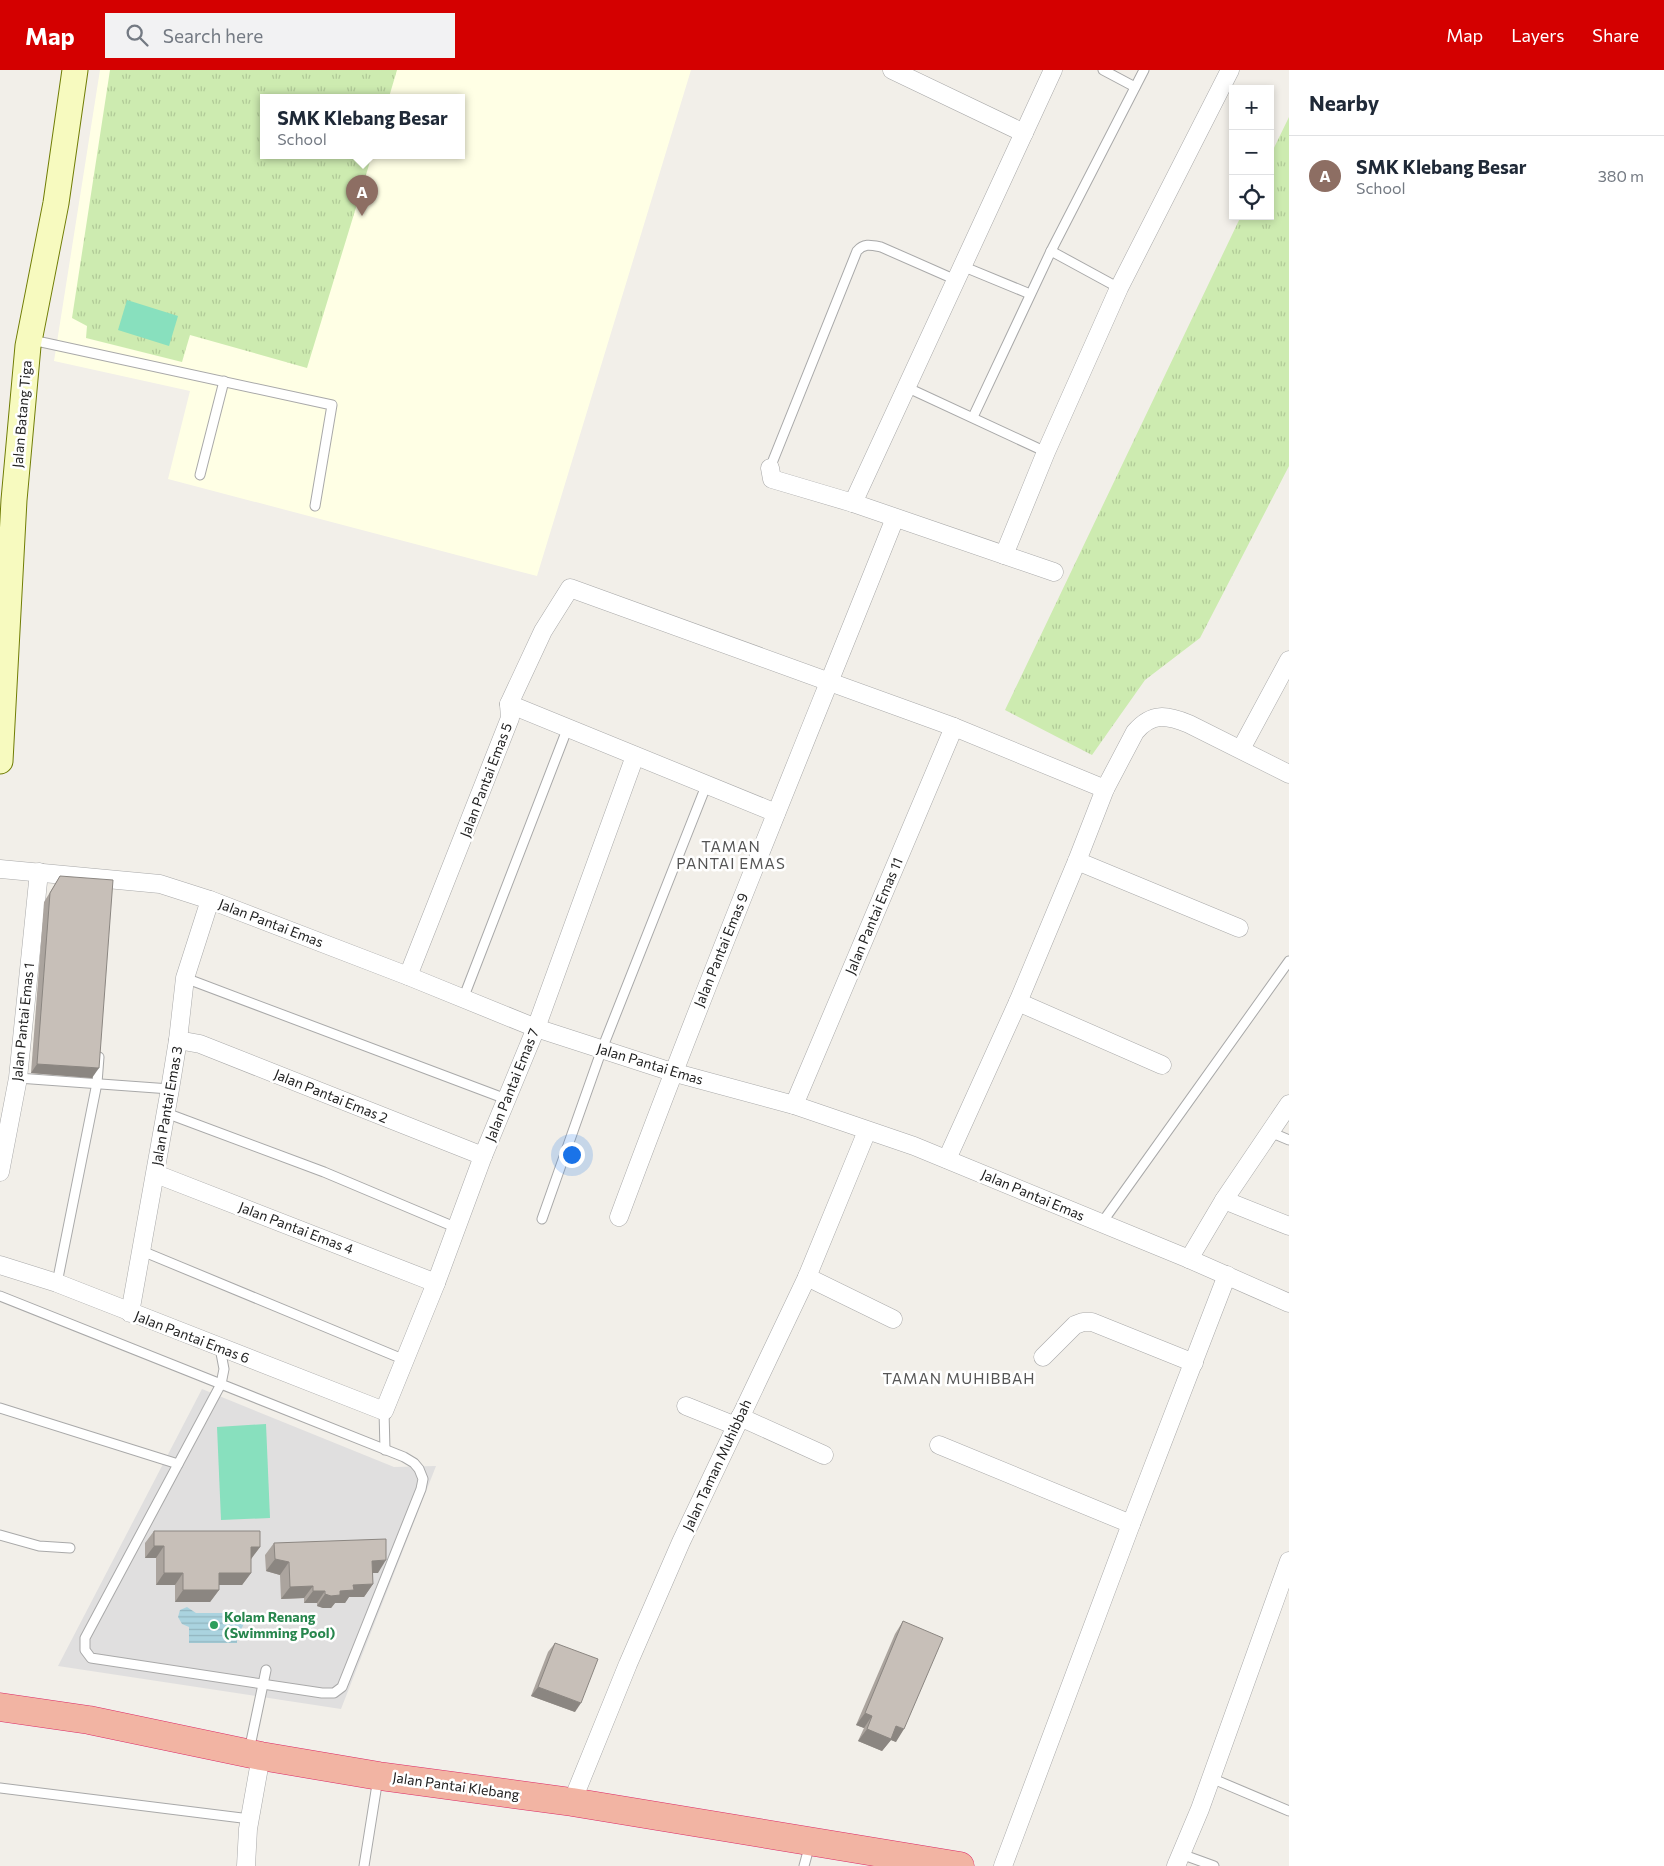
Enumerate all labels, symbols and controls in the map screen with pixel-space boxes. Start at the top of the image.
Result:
search box [105,13,455,58]
text: Map [25,21,75,50]
icon: search [123,21,151,49]
text: Search here [163,24,263,47]
text: Map [1446,24,1483,46]
text: Layers [1511,24,1564,46]
text: Share [1592,24,1639,46]
map controls [1229,85,1274,220]
button: + [1229,85,1274,130]
text: Nearby [1309,90,1379,115]
popup [260,94,465,159]
text: SMK Klebang Besar [277,106,448,129]
text: School [277,129,327,148]
button: − [1229,130,1274,175]
text: SMK Klebang Besar [1356,155,1527,178]
text: A [1319,166,1331,185]
text: 380 m [1598,166,1644,185]
pin: A [346,175,378,216]
button: locate [1229,175,1274,220]
text: School [1356,178,1406,197]
street label: Jalan Batang Tiga [8,359,35,469]
street label: Jalan Pantai Emas 5 [456,720,515,840]
district label: TAMAN PANTAI EMAS [676,837,786,872]
street label: Jalan Pantai Emas 11 [841,855,906,977]
street label: Jalan Pantai Emas 9 [690,890,751,1009]
street label: Jalan Pantai Emas [216,895,326,950]
street label: Jalan Pantai Emas 1 [8,962,37,1082]
street label: Jalan Pantai Emas 7 [481,1026,542,1144]
street label: Jalan Pantai Emas [595,1039,706,1088]
street label: Jalan Pantai Emas 3 [148,1045,185,1167]
street label: Jalan Pantai Emas 2 [272,1065,391,1126]
your location [559,1142,585,1168]
street label: Jalan Pantai Emas [979,1165,1087,1224]
street label: Jalan Pantai Emas 4 [236,1198,357,1257]
street label: Jalan Pantai Emas 6 [132,1307,252,1366]
district label: TAMAN MUHIBBAH [882,1369,1036,1387]
street label: Jalan Taman Muhibbah [679,1396,754,1533]
place label: Kolam Renang (Swimming Pool) [224,1608,336,1641]
marker: Kolam Renang (Swimming Pool) [208,1619,220,1631]
street label: Jalan Pantai Klebang [392,1768,521,1803]

